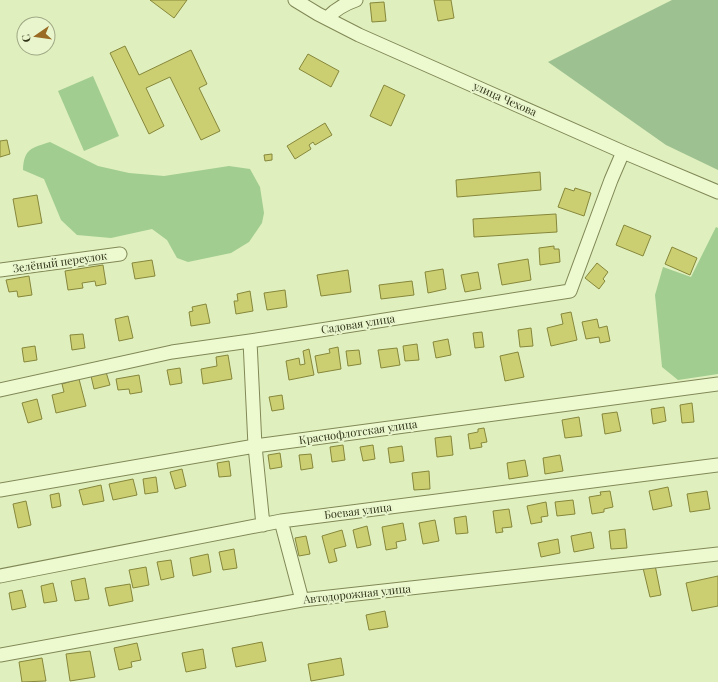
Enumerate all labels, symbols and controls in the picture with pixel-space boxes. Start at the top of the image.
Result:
north arrow [16,16,56,56]
text: С [18,33,34,44]
street label: улица Чехова [470,77,540,119]
street label: Зелёный переулок [12,247,109,276]
street label: Садовая улица [320,310,396,337]
street label: Краснофлотская улица [298,416,418,447]
street label: Боевая улица [323,499,393,522]
street label: Автодорожная улица [301,580,412,607]

